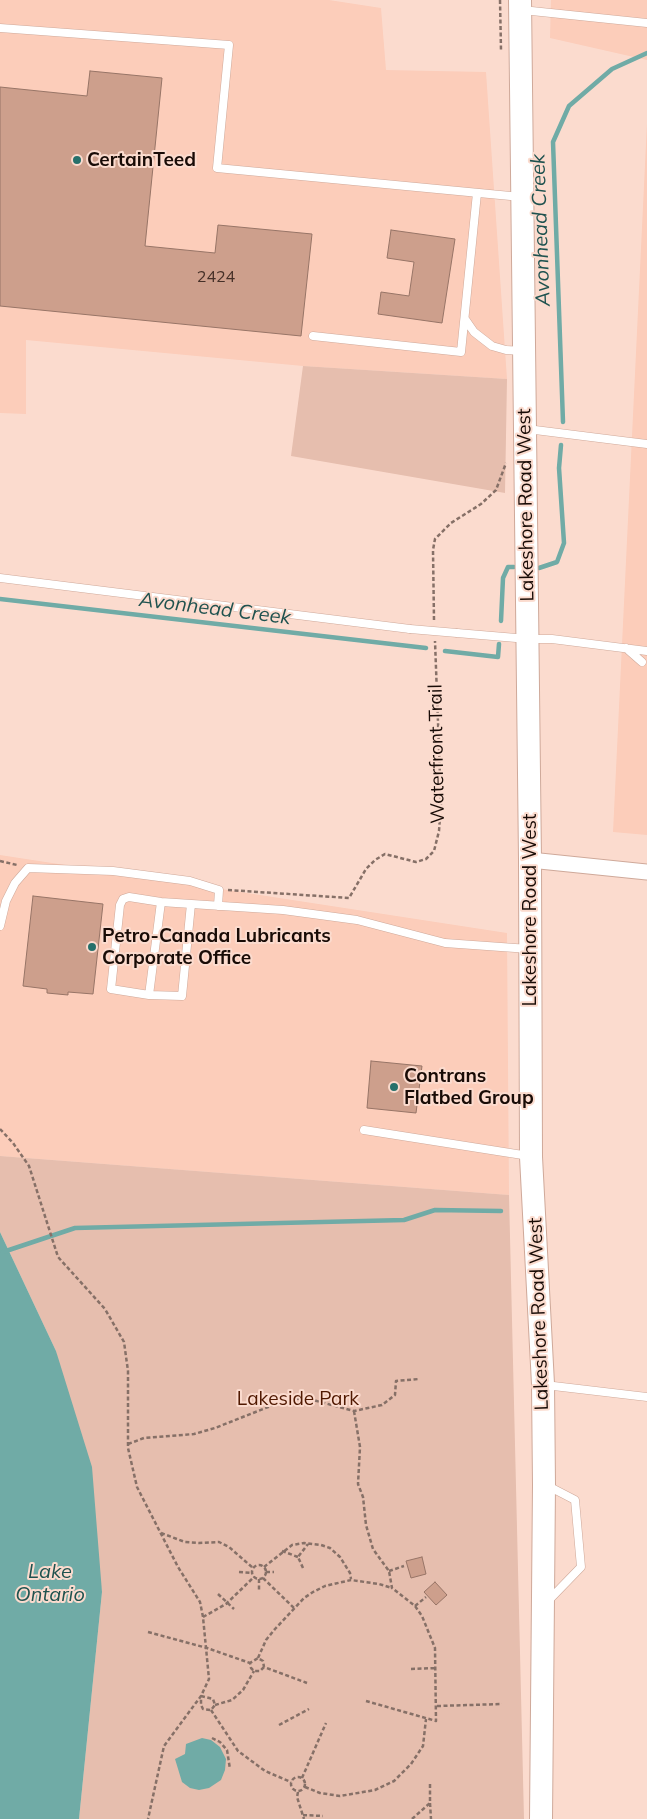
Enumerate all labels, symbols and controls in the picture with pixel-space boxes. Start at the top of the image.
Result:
place label: CertainTeed [87,149,196,171]
water label: Avonhead Creek [526,153,556,307]
marker: CertainTeed [71,154,83,166]
house number: 2424 [197,267,235,287]
street label: Lakeshore Road West [513,408,539,602]
water label: Avonhead Creek [138,588,292,630]
street label: Waterfront Trail [424,684,450,824]
street label: Lakeshore Road West [519,814,541,1006]
place label: Petro-Canada Lubricants Corporate Office [102,925,331,969]
marker: Petro-Canada Lubricants Corporate Office [86,941,98,953]
place label: Contrans Flatbed Group [404,1065,534,1109]
marker: Contrans Flatbed Group [388,1081,400,1093]
street label: Lakeshore Road West [524,1217,554,1411]
park label: Lakeside Park [237,1388,359,1410]
water label: Lake Ontario [15,1560,85,1607]

